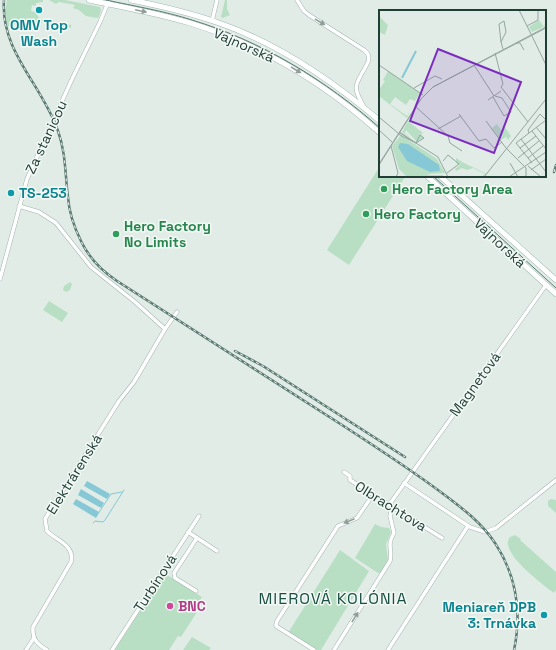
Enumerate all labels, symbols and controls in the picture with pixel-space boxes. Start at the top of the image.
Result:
marker: OMV Top Wash [34,5,44,15]
one-way arrow [135,9,147,15]
inset map [379,10,546,177]
place label: OMV Top Wash [10,16,68,50]
one-way arrow [314,19,326,26]
street label: Vajnorská [211,24,277,66]
one-way arrow [290,67,302,74]
street label: Za stanicou [21,97,71,177]
place label: Hero Factory Area [392,180,513,198]
place label: TS-253 [19,184,67,202]
marker: Hero Factory Area [379,184,389,194]
marker: TS-253 [6,188,16,198]
place label: Hero Factory [374,205,461,223]
marker: Hero Factory [361,209,371,219]
street label: Vajnorská [470,214,530,272]
place label: Hero Factory No Limits [124,217,211,251]
marker: Hero Factory No Limits [111,229,121,239]
street label: Magnetová [446,348,504,420]
street label: Elektrárenská [42,430,106,518]
street label: Olbrachtova [352,477,430,535]
one-way arrow [343,518,355,525]
street label: Turbínová [130,551,180,615]
district label: MIEROVÁ KOLÓNIA [258,588,408,609]
place label: BNC [178,597,206,615]
place label: Meniareň DPB 3: Trnávka [443,598,536,632]
marker: BNC [165,601,175,611]
marker: Meniareň DPB 3: Trnávka [539,610,549,620]
one-way arrow [351,612,359,622]

